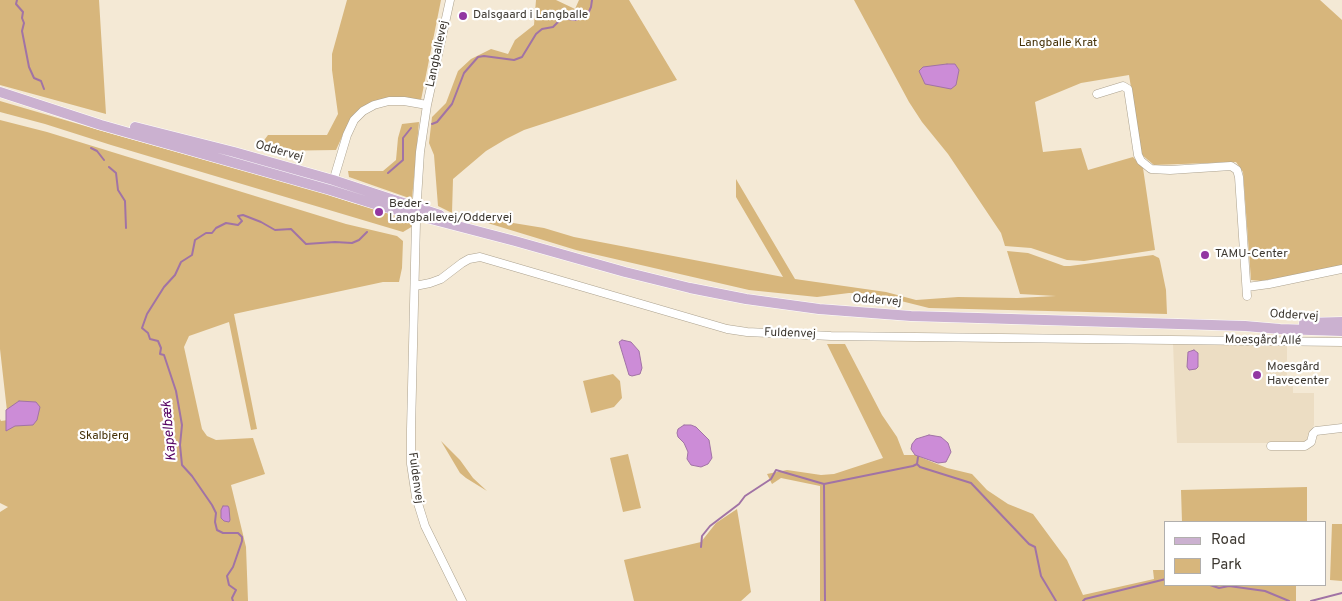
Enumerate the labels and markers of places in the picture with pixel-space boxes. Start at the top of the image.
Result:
place label: Dalsgaard i Langballe [473,9,588,23]
marker: Dalsgaard i Langballe [457,10,469,22]
place label: Beder - Langballevej/Oddervej [389,198,512,226]
marker: Beder - Langballevej/Oddervej [373,206,385,218]
place label: TAMU-Center [1215,248,1288,262]
marker: TAMU-Center [1199,249,1211,261]
place label: Moesgård Havecenter [1267,361,1329,389]
marker: Moesgård Havecenter [1251,369,1263,381]

